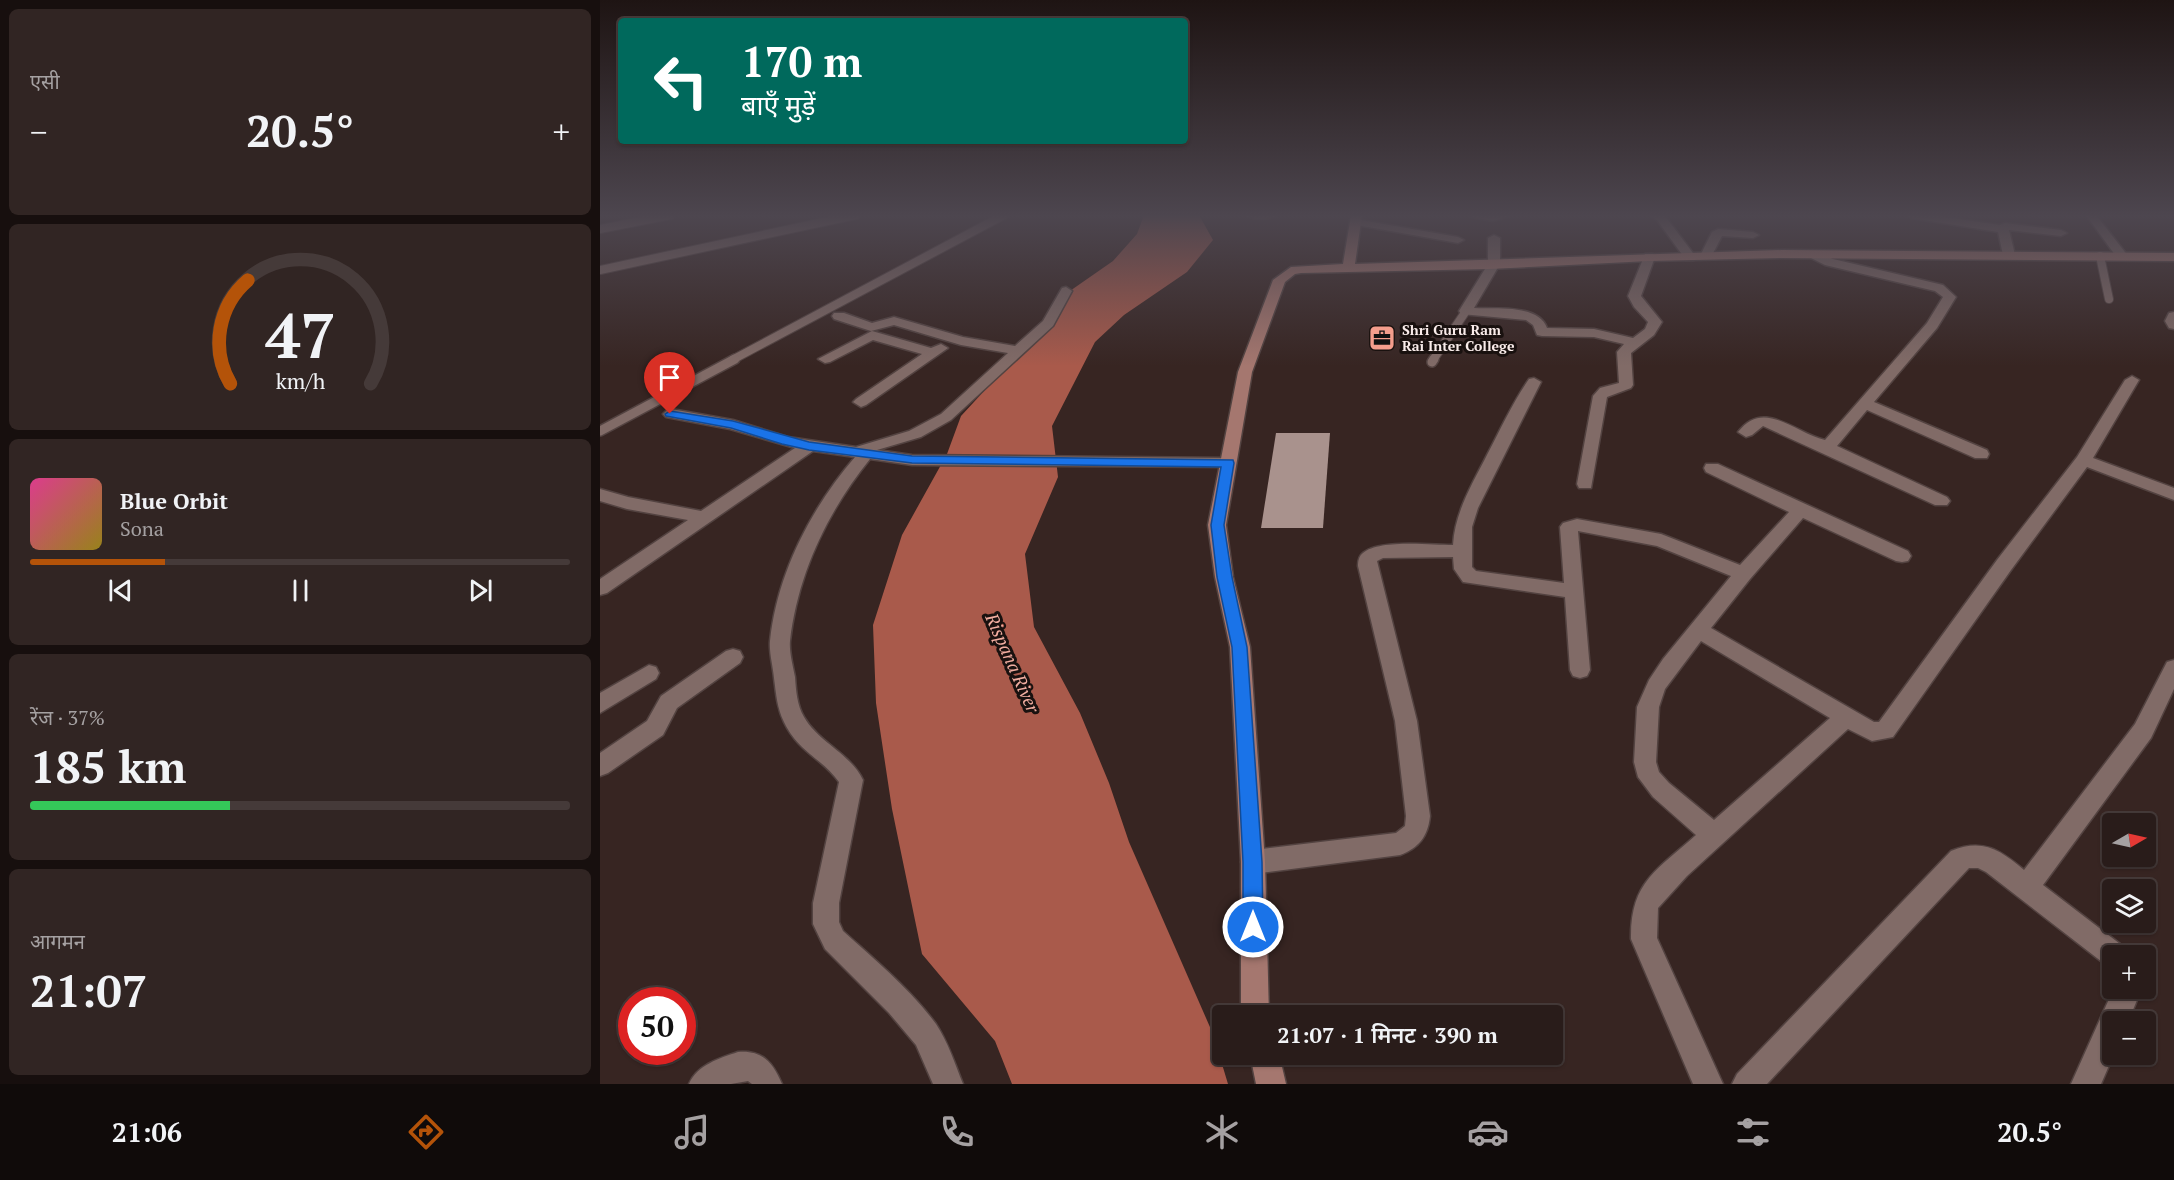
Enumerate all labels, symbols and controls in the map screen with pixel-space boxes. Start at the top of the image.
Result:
text: 170 m [741,33,862,89]
icon: left [642,42,720,120]
text: एसी [30,68,60,95]
text: बाएँ मुड़ें [741,87,816,123]
text: 20.5° [246,100,354,160]
text: − [30,110,48,153]
text: + [552,110,570,153]
text: 47 [265,293,335,376]
place label: Shri Guru Ram Rai Inter College [1402,320,1515,355]
office icon: Shri Guru Ram Rai Inter College [1367,323,1397,353]
pin [644,352,695,414]
icon: arrive [653,361,686,394]
text: km/h [275,367,325,395]
text: Blue Orbit [120,486,228,515]
text: Sona [120,515,164,542]
icon: previous [104,574,137,607]
icon: pause [284,574,317,607]
icon: next [464,574,497,607]
water label: Rispana River [980,608,1046,717]
text: रेंज · 37% [30,704,105,731]
text: 185 km [30,736,186,796]
north arrow [2102,813,2156,867]
map controls [2102,813,2156,1065]
button: layers [2102,879,2156,933]
position arrow [1221,895,1285,959]
text: आगमन [30,928,85,955]
button: + [2102,945,2156,999]
text: 21:07 [30,960,147,1020]
speed limit sign: 50 [618,987,696,1065]
button: − [2102,1011,2156,1065]
text: 21:07 · 1 मिनट · 390 m [1277,1020,1498,1049]
icon: directions [405,1111,447,1153]
icon: music [671,1111,713,1153]
icon: phone [936,1111,978,1153]
icon: climate [1201,1111,1243,1153]
icon: car [1467,1111,1509,1153]
icon: filters [1732,1111,1774,1153]
text: 21:06 [112,1114,182,1150]
text: 20.5° [1997,1114,2062,1150]

